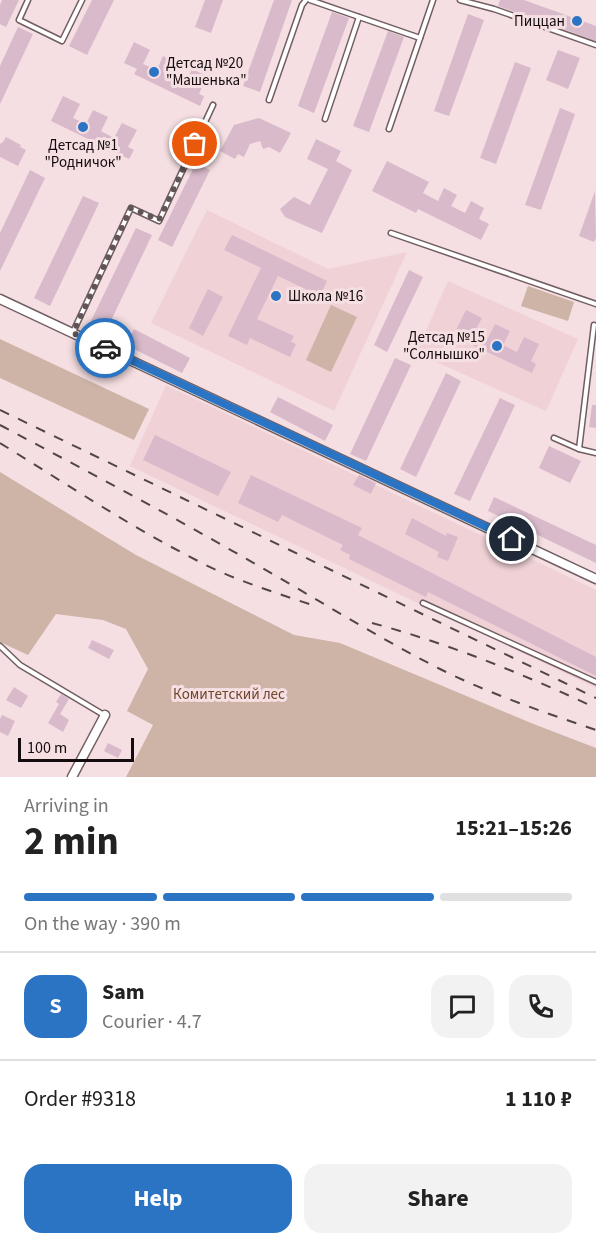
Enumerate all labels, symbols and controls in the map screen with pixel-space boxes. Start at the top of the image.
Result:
place label: Пиццан [514,11,565,32]
marker: Пиццан [570,14,584,28]
place label: Детсад №20 "Машенька" [166,53,247,91]
marker: Детсад №20 "Машенька" [147,65,161,79]
pin [169,118,220,169]
marker: Детсад №1 "Родничок" [76,120,90,134]
icon: bag [178,127,211,160]
place label: Детсад №1 "Родничок" [44,135,122,173]
place label: Школа №16 [288,286,363,307]
marker: Школа №16 [269,289,283,303]
courier [75,318,135,378]
place label: Детсад №15 "Солнышко" [403,327,485,365]
icon: car [89,332,122,365]
marker: Детсад №15 "Солнышко" [490,339,504,353]
pin [486,513,537,564]
icon: home [495,522,528,555]
park label: Комитетский лес [173,684,285,705]
scale bar [18,735,134,762]
text: 100 m [27,737,67,759]
text: Arriving in [24,792,109,820]
text: 15:21–15:26 [455,812,572,844]
text: 2 min [24,814,119,870]
text: On the way · 390 m [24,910,181,938]
button: chat [431,975,494,1038]
button: phone [509,975,572,1038]
text: Sam [102,976,145,1008]
text: S [49,990,62,1022]
text: Courier · 4.7 [102,1008,202,1036]
text: Order #9318 [24,1083,136,1115]
text: 1 110 ₽ [505,1083,572,1115]
button: Help [24,1164,292,1233]
button: Share [304,1164,572,1233]

